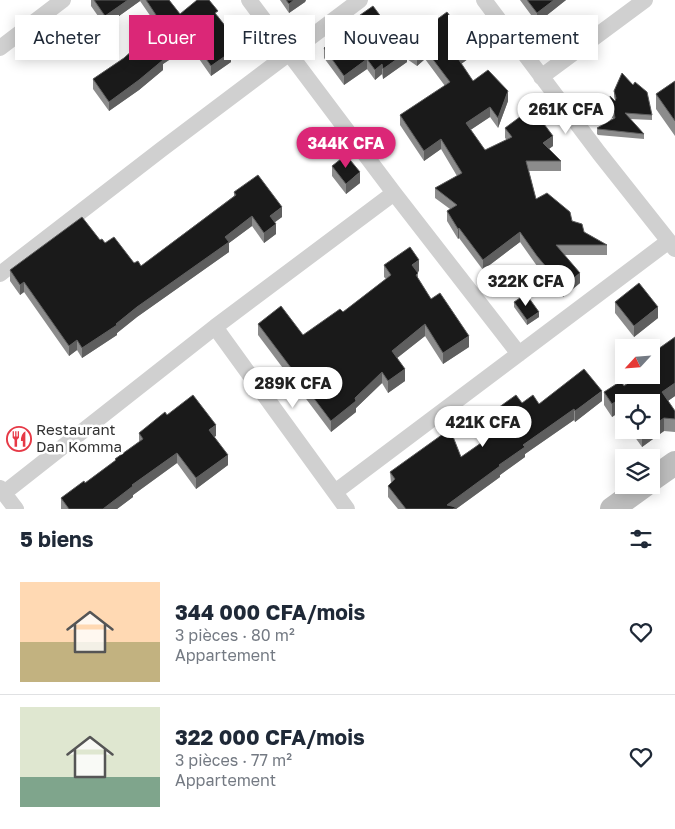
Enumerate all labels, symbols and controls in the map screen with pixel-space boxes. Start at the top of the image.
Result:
chip: Acheter [15,15,119,60]
chip: Louer [129,15,214,60]
chip: Filtres [224,15,315,60]
chip: Nouveau [325,15,438,60]
chip: Appartement [448,15,598,60]
pin: 261K CFA [514,92,618,135]
text: 261K CFA [528,99,604,119]
pin: 344K CFA [294,126,398,169]
text: 344K CFA [308,133,384,153]
pin: 322K CFA [474,264,578,307]
text: 322K CFA [488,271,564,291]
north arrow [615,339,660,384]
map controls [615,339,660,494]
pin: 289K CFA [241,366,345,409]
text: 289K CFA [254,373,332,393]
button: locate [615,394,660,439]
pin: 421K CFA [431,406,535,448]
text: 421K CFA [445,412,521,432]
place label: Restaurant Dan Komma [36,420,122,455]
restaurant icon: Restaurant Dan Komma [6,426,32,452]
button: layers [615,449,660,494]
icon: filters [627,525,655,553]
text: 5 biens [20,526,94,552]
text: 344 000 CFA/mois [175,599,365,625]
icon: home [60,602,120,662]
icon: heart [627,618,655,646]
text: 3 pièces · 80 m² [175,625,295,645]
text: Appartement [175,645,276,665]
text: 322 000 CFA/mois [175,724,365,750]
icon: home [60,727,120,787]
icon: heart [627,743,655,771]
text: 3 pièces · 77 m² [175,750,292,770]
text: Appartement [175,770,276,790]

